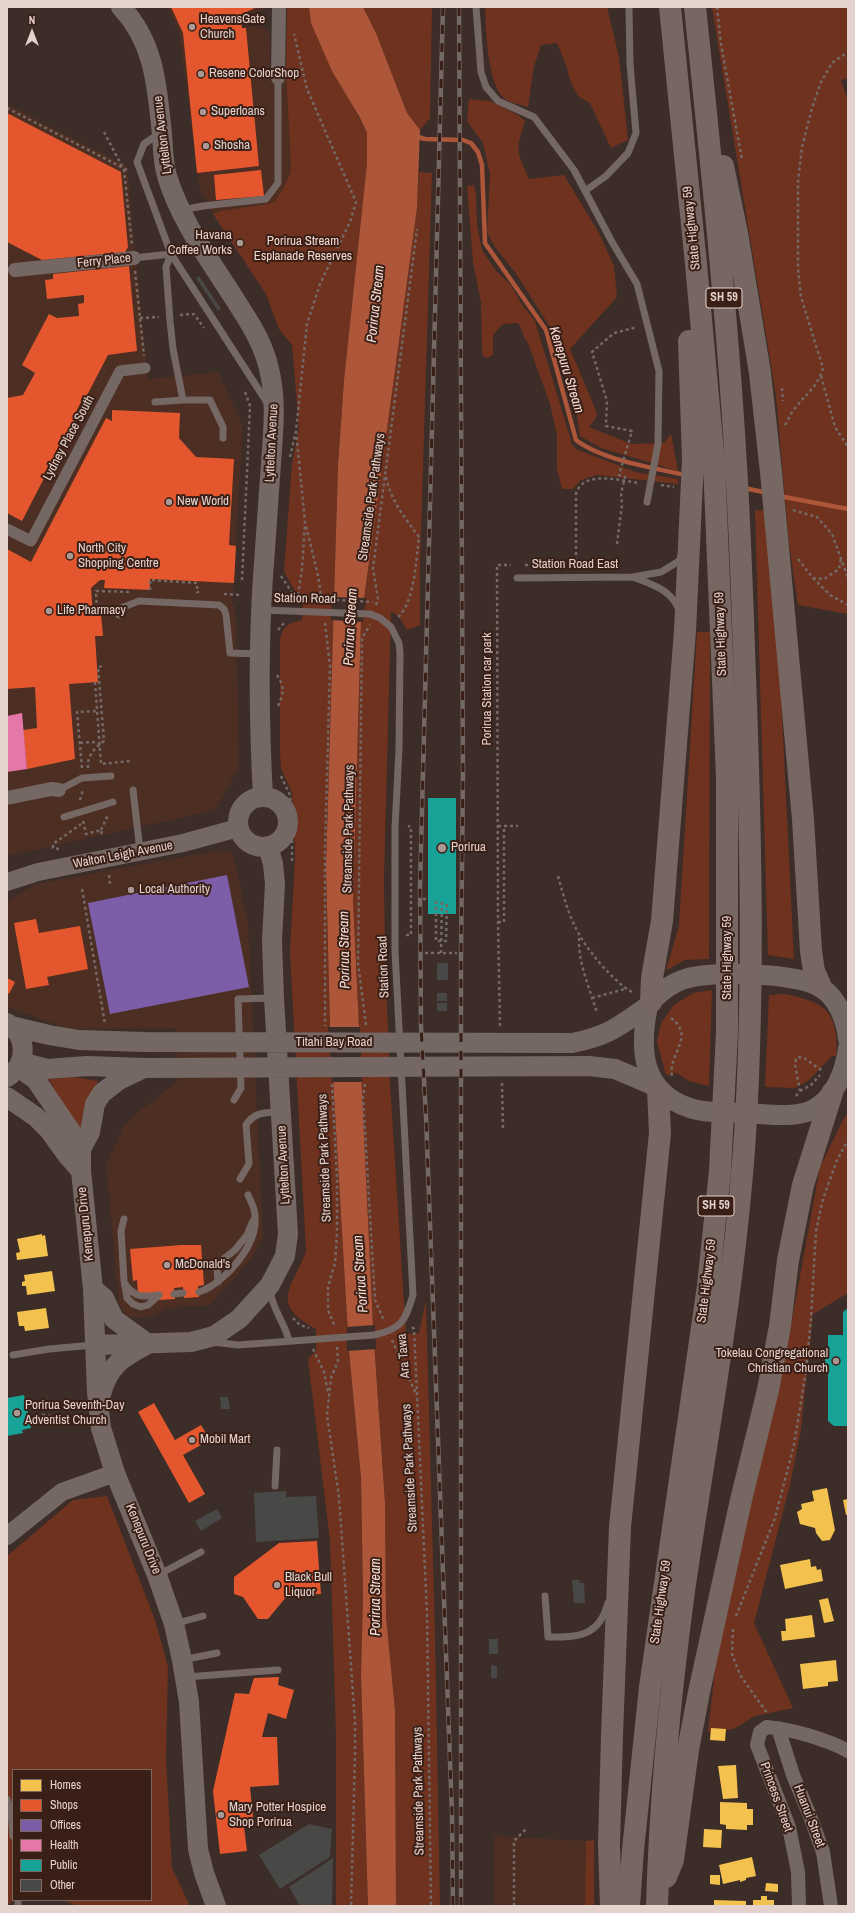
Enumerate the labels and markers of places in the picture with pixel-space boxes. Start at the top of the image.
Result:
place label: HeavensGate Church [200,12,265,43]
marker: HeavensGate Church [187,22,197,32]
place label: Resene ColorShop [209,66,299,82]
marker: Resene ColorShop [196,69,206,79]
place label: Superloans [211,104,265,120]
marker: Superloans [198,107,208,117]
place label: Shosha [214,138,250,154]
marker: Shosha [201,141,211,151]
place label: Havana Coffee Works [168,228,232,259]
marker: Havana Coffee Works [235,238,245,248]
place label: New World [177,494,229,510]
marker: New World [164,497,174,507]
place label: North City Shopping Centre [78,541,159,572]
marker: North City Shopping Centre [65,551,75,561]
place label: Life Pharmacy [57,603,126,619]
marker: Life Pharmacy [44,606,54,616]
place label: Porirua [451,840,486,856]
marker: Porirua [436,842,448,854]
place label: Local Authority [139,882,210,898]
marker: Local Authority [126,885,136,895]
place label: McDonald's [175,1257,230,1273]
marker: McDonald's [162,1260,172,1270]
place label: Tokelau Congregational Christian Church [715,1346,828,1377]
marker: Tokelau Congregational Christian Church [831,1356,841,1366]
place label: Porirua Seventh-Day Adventist Church [25,1398,125,1429]
marker: Porirua Seventh-Day Adventist Church [12,1408,22,1418]
place label: Mobil Mart [200,1432,250,1448]
marker: Mobil Mart [187,1435,197,1445]
place label: Black Bull Liquor [285,1570,332,1601]
marker: Black Bull Liquor [272,1580,282,1590]
place label: Mary Potter Hospice Shop Porirua [229,1800,326,1831]
marker: Mary Potter Hospice Shop Porirua [216,1810,226,1820]

